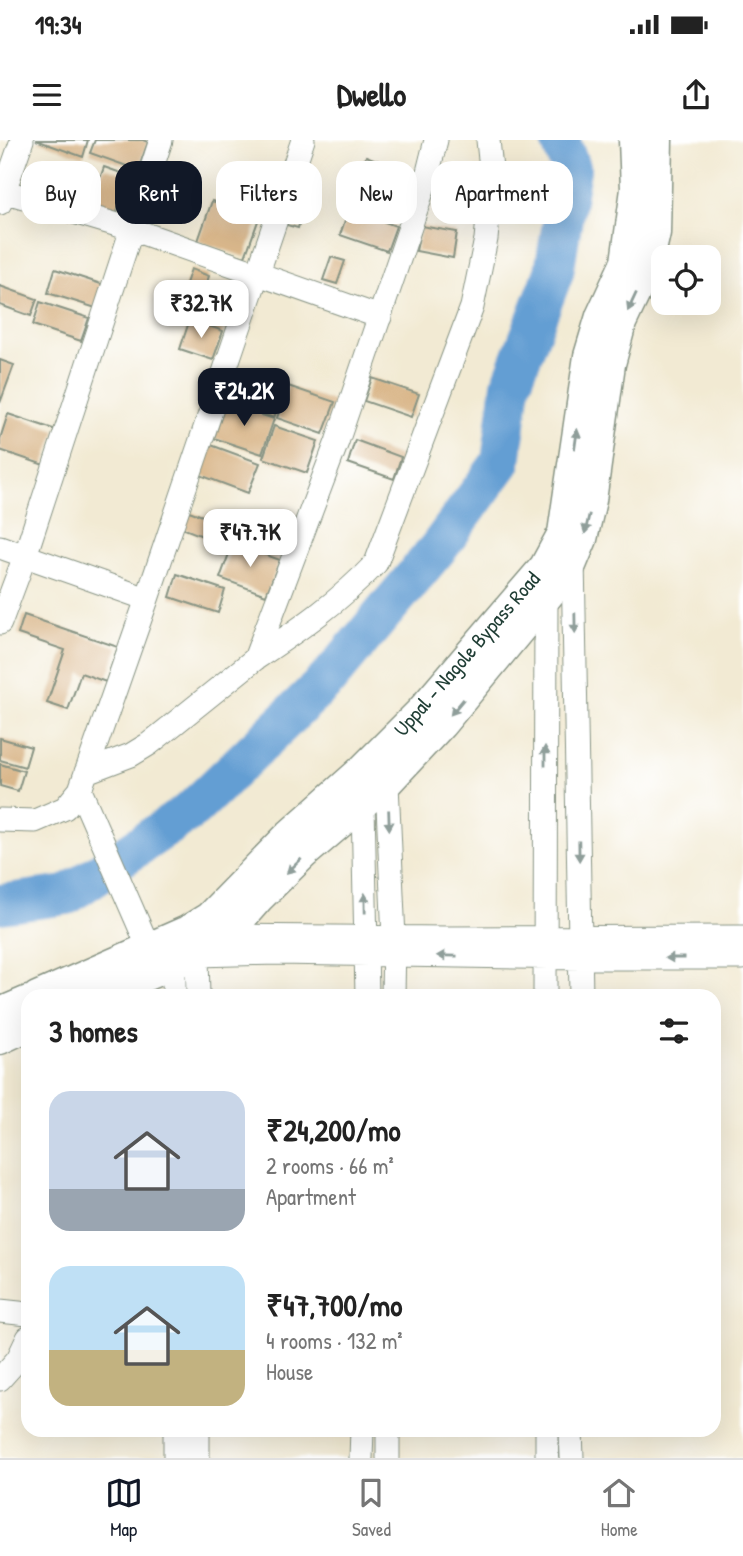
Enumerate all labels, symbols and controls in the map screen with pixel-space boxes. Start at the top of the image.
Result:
text: 19:34 [35,7,81,42]
text: Dwello [337,73,406,116]
icon: menu [28,76,66,114]
icon: share [677,76,715,114]
chip: Buy [21,161,101,224]
chip: Rent [115,161,202,224]
chip: Filters [216,161,322,224]
chip: New [336,161,417,224]
chip: Apartment [431,161,573,224]
map controls [651,245,721,315]
button: locate [651,245,721,315]
pin: ₹32.7K [144,280,258,340]
text: ₹32.7K [170,287,232,318]
one-way arrow [626,292,638,312]
pin: ₹24.2K [187,369,301,428]
text: ₹24.2K [214,375,274,406]
one-way arrow [571,428,582,450]
pin: ₹47.7K [193,510,307,569]
one-way arrow [581,513,592,535]
text: ₹47.7K [219,516,281,547]
street label: Uppal - Nagole Bypass Road [387,565,546,742]
one-way arrow [569,613,581,635]
one-way arrow [449,698,464,716]
one-way arrow [539,745,551,767]
one-way arrow [383,809,394,831]
one-way arrow [573,840,585,862]
one-way arrow [285,857,302,874]
one-way arrow [360,892,371,914]
one-way arrow [436,951,458,962]
one-way arrow [664,952,686,964]
text: 3 homes [49,1011,138,1051]
icon: filters [655,1012,693,1050]
text: ₹24,200/mo [266,1110,401,1150]
icon: home [105,1119,189,1203]
text: 2 rooms · 66 m² [266,1150,394,1181]
text: Apartment [266,1181,356,1212]
text: ₹47,700/mo [266,1285,402,1325]
icon: home [105,1294,189,1378]
text: 4 rooms · 132 m² [266,1325,403,1356]
text: House [266,1356,313,1387]
tab: Map [105,1474,143,1542]
tab: Saved [352,1474,391,1542]
tab: Home [600,1474,638,1542]

